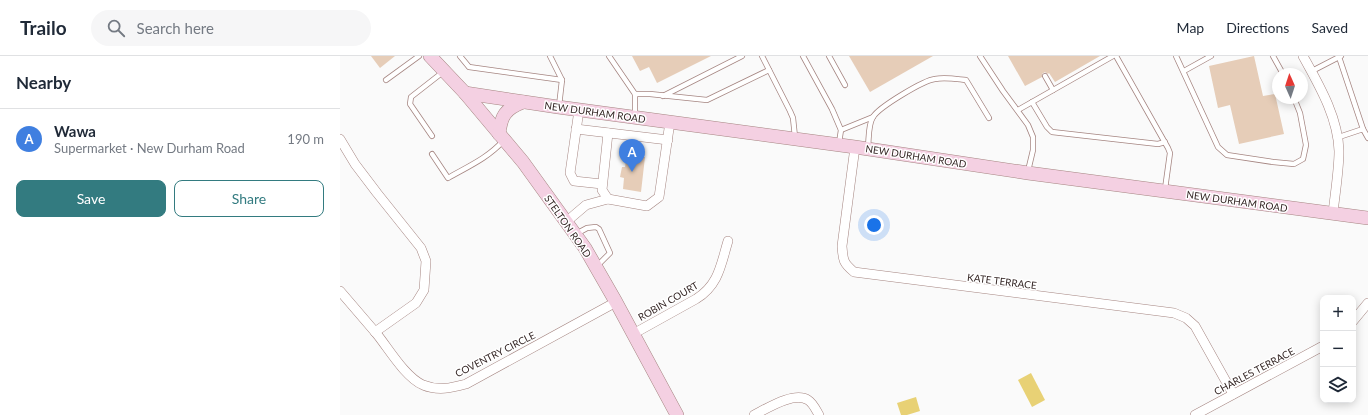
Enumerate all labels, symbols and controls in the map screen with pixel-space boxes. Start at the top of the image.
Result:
search box [91,10,371,46]
text: Trailo [20,16,67,39]
icon: search [105,17,127,39]
text: Search here [137,19,214,37]
text: Map [1177,19,1204,36]
text: Directions [1226,19,1289,36]
text: Saved [1311,19,1348,36]
north arrow [1272,68,1308,104]
text: Nearby [16,72,71,93]
street label: NEW DURHAM ROAD [544,99,647,125]
text: Wawa [54,122,96,140]
text: A [24,131,34,147]
text: 190 m [287,131,324,147]
pin: A [619,139,645,172]
text: Supermarket · New Durham Road [54,140,245,156]
street label: NEW DURHAM ROAD [865,142,968,170]
button: Save [16,180,166,217]
button: Share [174,180,324,217]
street label: NEW DURHAM ROAD [1186,188,1289,214]
street label: STELTON ROAD [542,192,594,260]
your location [864,215,884,235]
street label: KATE TERRACE [967,271,1038,291]
street label: ROBIN COURT [636,279,700,323]
map controls [1320,295,1356,403]
button: + [1320,295,1356,331]
street label: COVENTRY CIRCLE [453,329,537,379]
button: − [1320,331,1356,367]
street label: CHARLES TERRACE [1212,345,1296,397]
button: layers [1320,367,1356,403]

